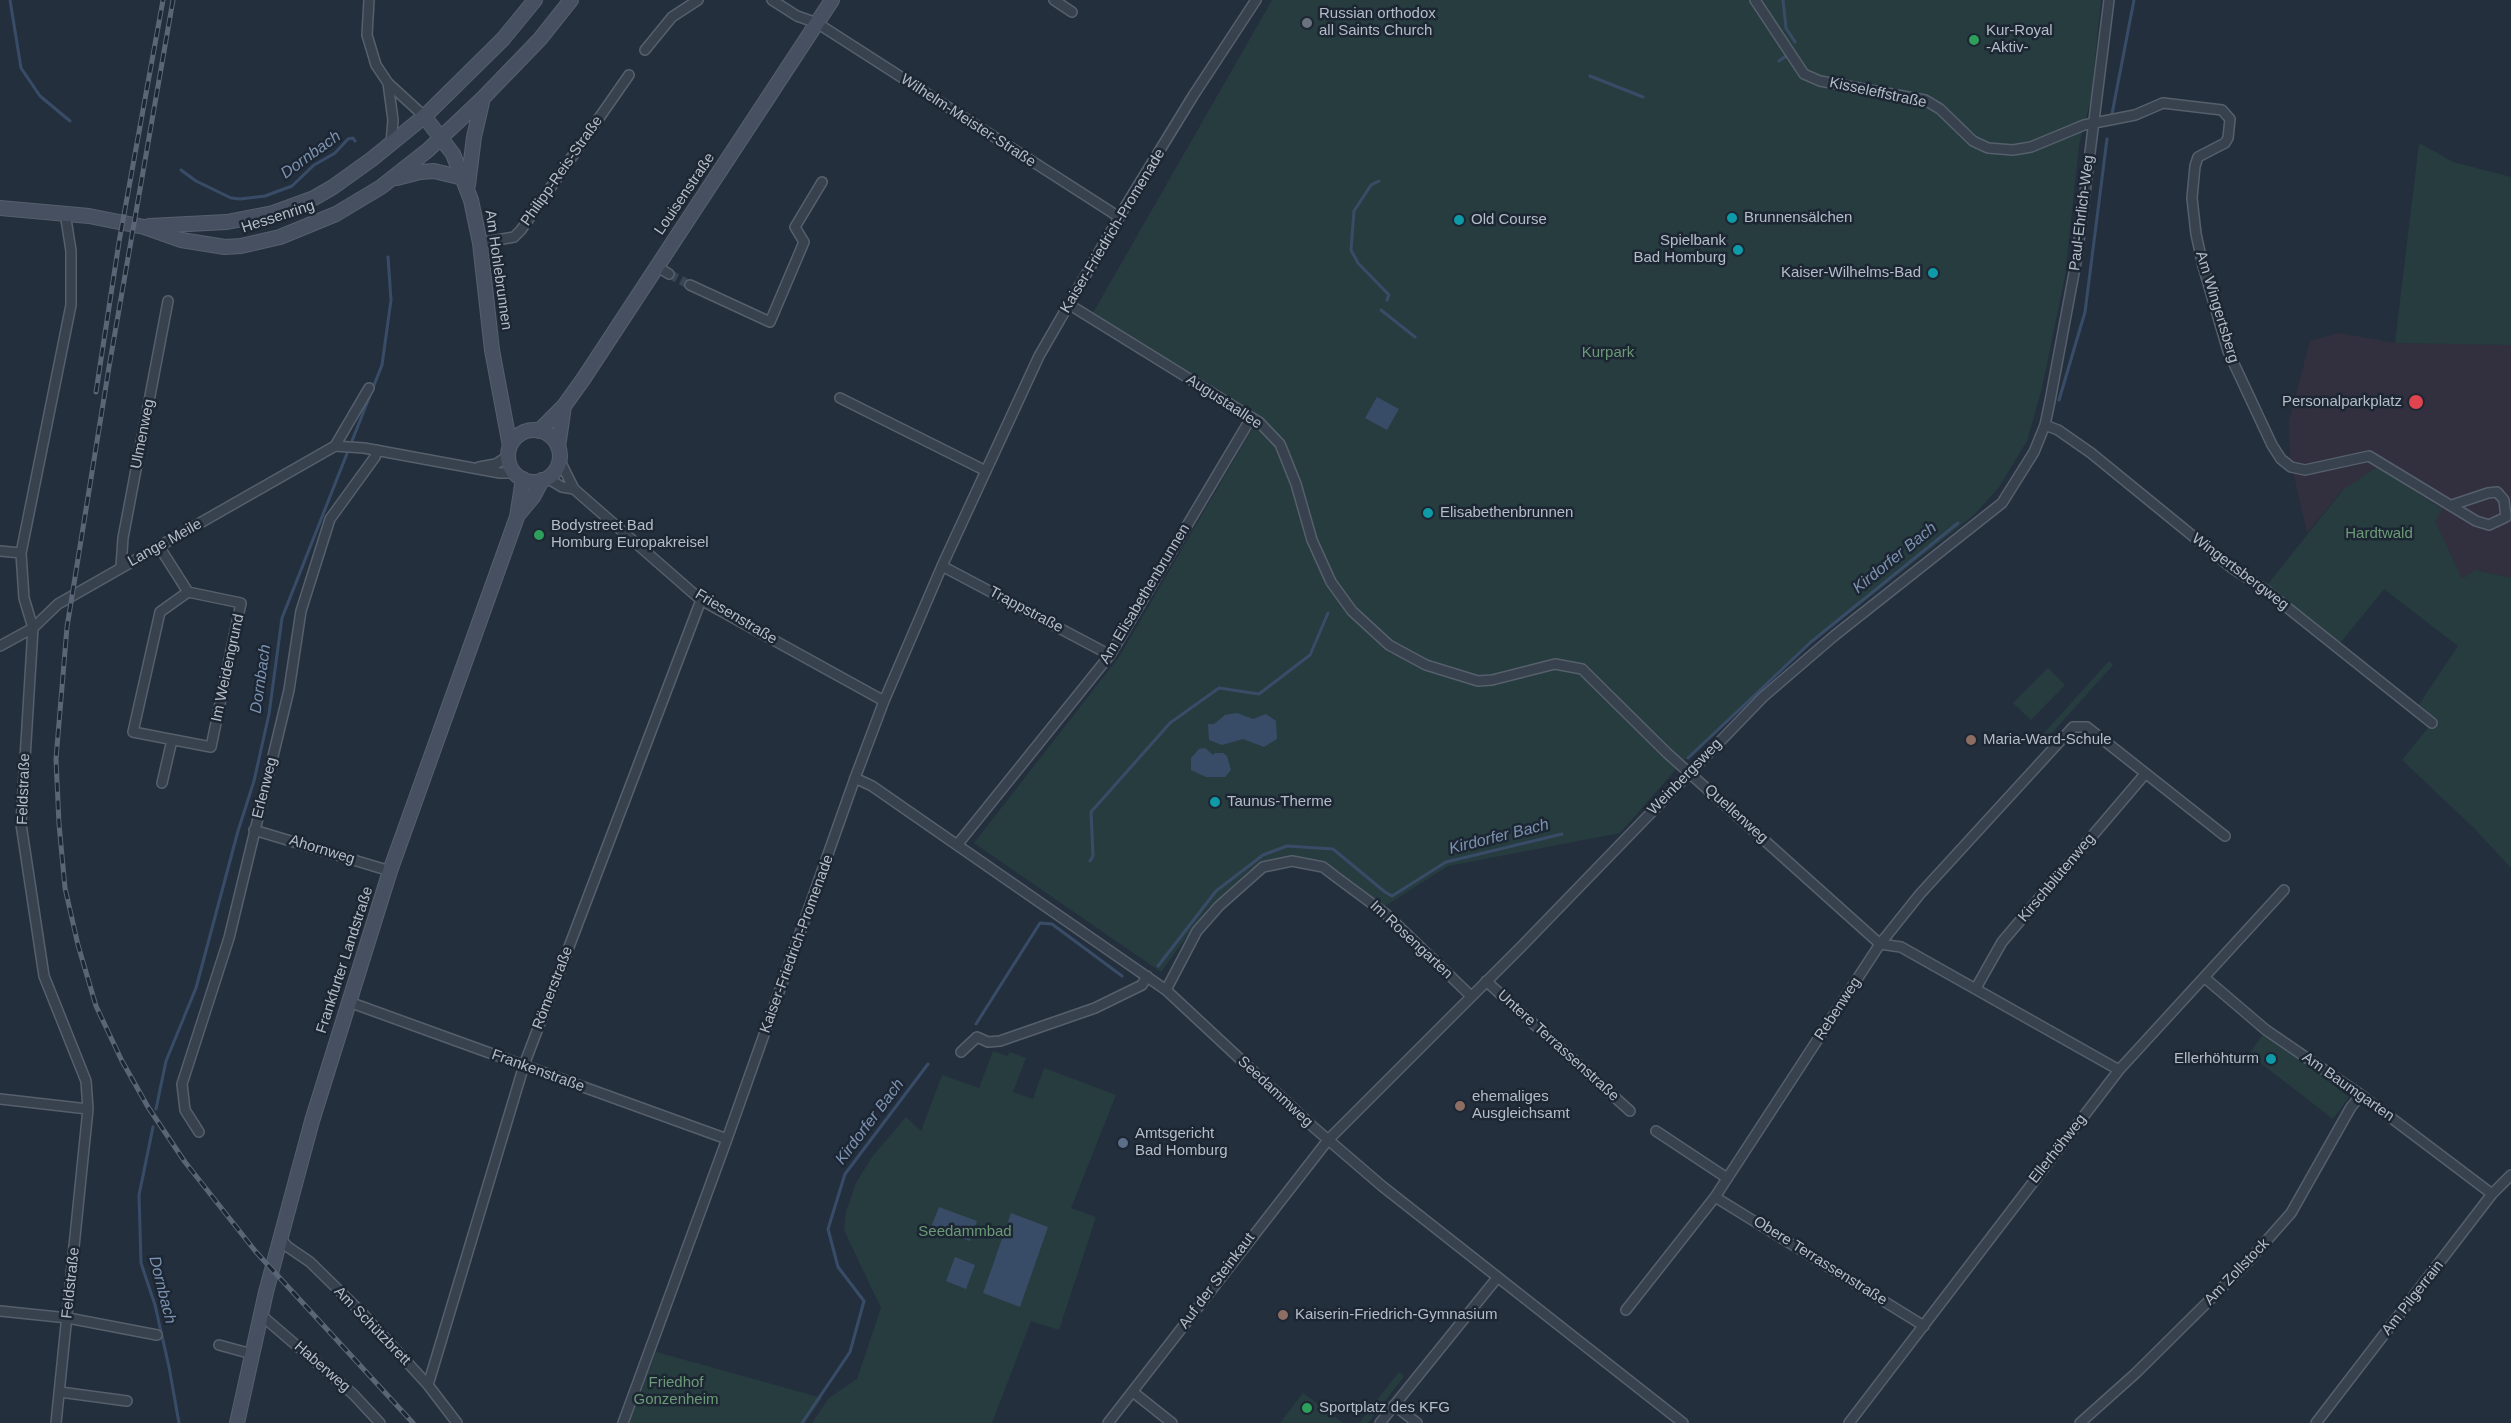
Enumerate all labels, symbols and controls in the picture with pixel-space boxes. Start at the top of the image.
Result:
place label: Russian orthodox all Saints Church [1319,5,1436,40]
marker: Russian orthodox all Saints Church [1300,16,1314,30]
place label: Kur-Royal -Aktiv- [1986,22,2053,57]
marker: Kur-Royal -Aktiv- [1967,33,1981,47]
street label: Wilhelm-Meister-Straße [897,71,1039,171]
street label: Kisseleffstraße [1828,74,1928,112]
street label: Philipp-Reis-Straße [517,113,607,229]
water label: Dornbach [277,127,345,183]
street label: Kaiser-Friedrich-Promenade [1057,146,1169,316]
street label: Louisenstraße [651,150,719,238]
street label: Paul-Ehrlich-Weg [2066,154,2098,272]
street label: Hessenring [239,197,317,237]
street label: Am Hohlebrunnen [481,209,515,331]
place label: Brunnensälchen [1744,209,1852,227]
place label: Old Course [1471,211,1547,229]
marker: Brunnensälchen [1725,211,1739,225]
marker: Old Course [1452,213,1466,227]
place label: Spielbank Bad Homburg [1633,232,1726,267]
marker: Spielbank Bad Homburg [1731,243,1745,257]
street label: Am Wingertsberg [2191,249,2243,365]
place label: Kaiser-Wilhelms-Bad [1781,264,1921,282]
marker: Kaiser-Wilhelms-Bad [1926,266,1940,280]
park label: Kurpark [1582,344,1634,362]
street label: Augustaallee [1183,371,1265,433]
place label: Personalparkplatz [2282,393,2402,411]
marker: Personalparkplatz [2407,393,2425,411]
street label: Ulmenweg [127,398,159,470]
place label: Elisabethenbrunnen [1440,504,1573,522]
marker: Elisabethenbrunnen [1421,506,1435,520]
street label: Lange Meile [125,515,205,571]
place label: Bodystreet Bad Homburg Europakreisel [551,517,709,552]
water label: Kirdorfer Bach [1849,518,1941,598]
street label: Am Elisabethenbrunnen [1096,521,1194,667]
park label: Hardtwald [2345,525,2413,543]
marker: Bodystreet Bad Homburg Europakreisel [532,528,546,542]
street label: Wingertsbergweg [2188,530,2292,614]
street label: Trappstraße [986,583,1066,637]
street label: Friesenstraße [692,585,780,649]
street label: Im Weidengrund [208,612,248,724]
water label: Dornbach [247,643,275,715]
place label: Maria-Ward-Schule [1983,731,2112,749]
marker: Maria-Ward-Schule [1964,733,1978,747]
street label: Weinbergsweg [1644,735,1726,819]
street label: Feldstraße [14,753,34,825]
street label: Erlenweg [249,755,281,821]
street label: Quellenweg [1701,781,1771,847]
place label: Taunus-Therme [1227,793,1332,811]
marker: Taunus-Therme [1208,795,1222,809]
water label: Kirdorfer Bach [1447,815,1551,859]
street label: Kirschblütenweg [2015,830,2099,926]
street label: Ahornweg [287,832,357,868]
street label: Kaiser-Friedrich-Promenade [756,852,838,1036]
street label: Frankfurter Landstraße [313,884,377,1036]
street label: Im Rosengarten [1366,897,1456,983]
street label: Römerstraße [529,944,577,1032]
street label: Rebenweg [1811,974,1865,1044]
street label: Untere Terrassenstraße [1493,987,1623,1105]
street label: Frankenstraße [489,1046,587,1096]
street label: Am Baumgarten [2298,1049,2398,1125]
place label: Ellerhöhturm [2174,1050,2259,1068]
marker: Ellerhöhturm [2264,1052,2278,1066]
street label: Seedammweg [1234,1053,1316,1131]
water label: Kirdorfer Bach [832,1075,908,1169]
place label: ehemaliges Ausgleichsamt [1472,1088,1570,1123]
marker: ehemaliges Ausgleichsamt [1453,1099,1467,1113]
street label: Ellerhöhweg [2025,1111,2091,1187]
place label: Amtsgericht Bad Homburg [1135,1125,1228,1160]
marker: Amtsgericht Bad Homburg [1116,1136,1130,1150]
street label: Obere Terrassenstraße [1750,1213,1890,1309]
park label: Seedammbad [918,1223,1012,1241]
street label: Auf der Steinkaut [1175,1230,1259,1332]
street label: Am Zollstock [2201,1235,2273,1309]
street label: Feldstraße [58,1246,84,1320]
water label: Dornbach [144,1254,180,1326]
street label: Am Pilgerrain [2378,1257,2448,1339]
street label: Am Schützbrett [330,1283,414,1369]
place label: Kaiserin-Friedrich-Gymnasium [1295,1306,1498,1324]
marker: Kaiserin-Friedrich-Gymnasium [1276,1308,1290,1322]
street label: Haberweg [290,1338,354,1396]
park label: Friedhof Gonzenheim [633,1374,719,1409]
place label: Sportplatz des KFG [1319,1399,1450,1417]
marker: Sportplatz des KFG [1300,1401,1314,1415]

